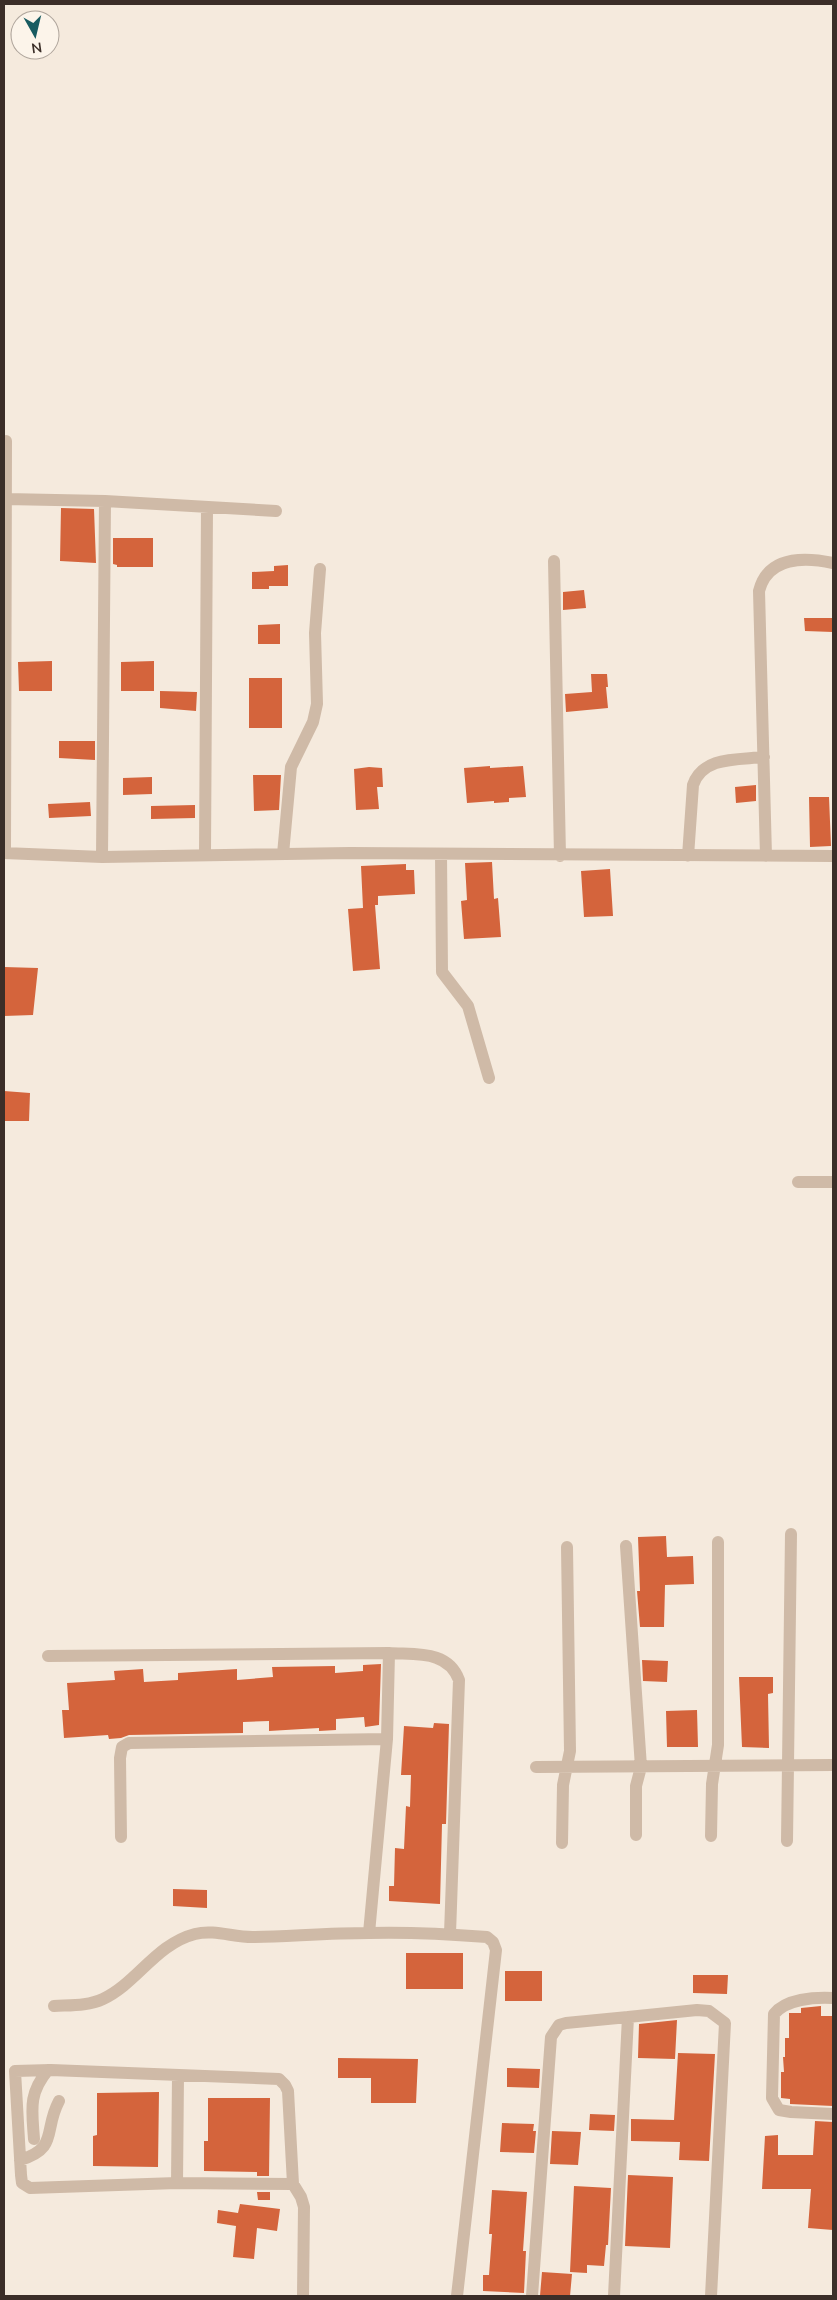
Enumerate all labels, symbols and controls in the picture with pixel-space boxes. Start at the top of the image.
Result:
north arrow [10,10,60,60]
text: N [30,38,43,58]

